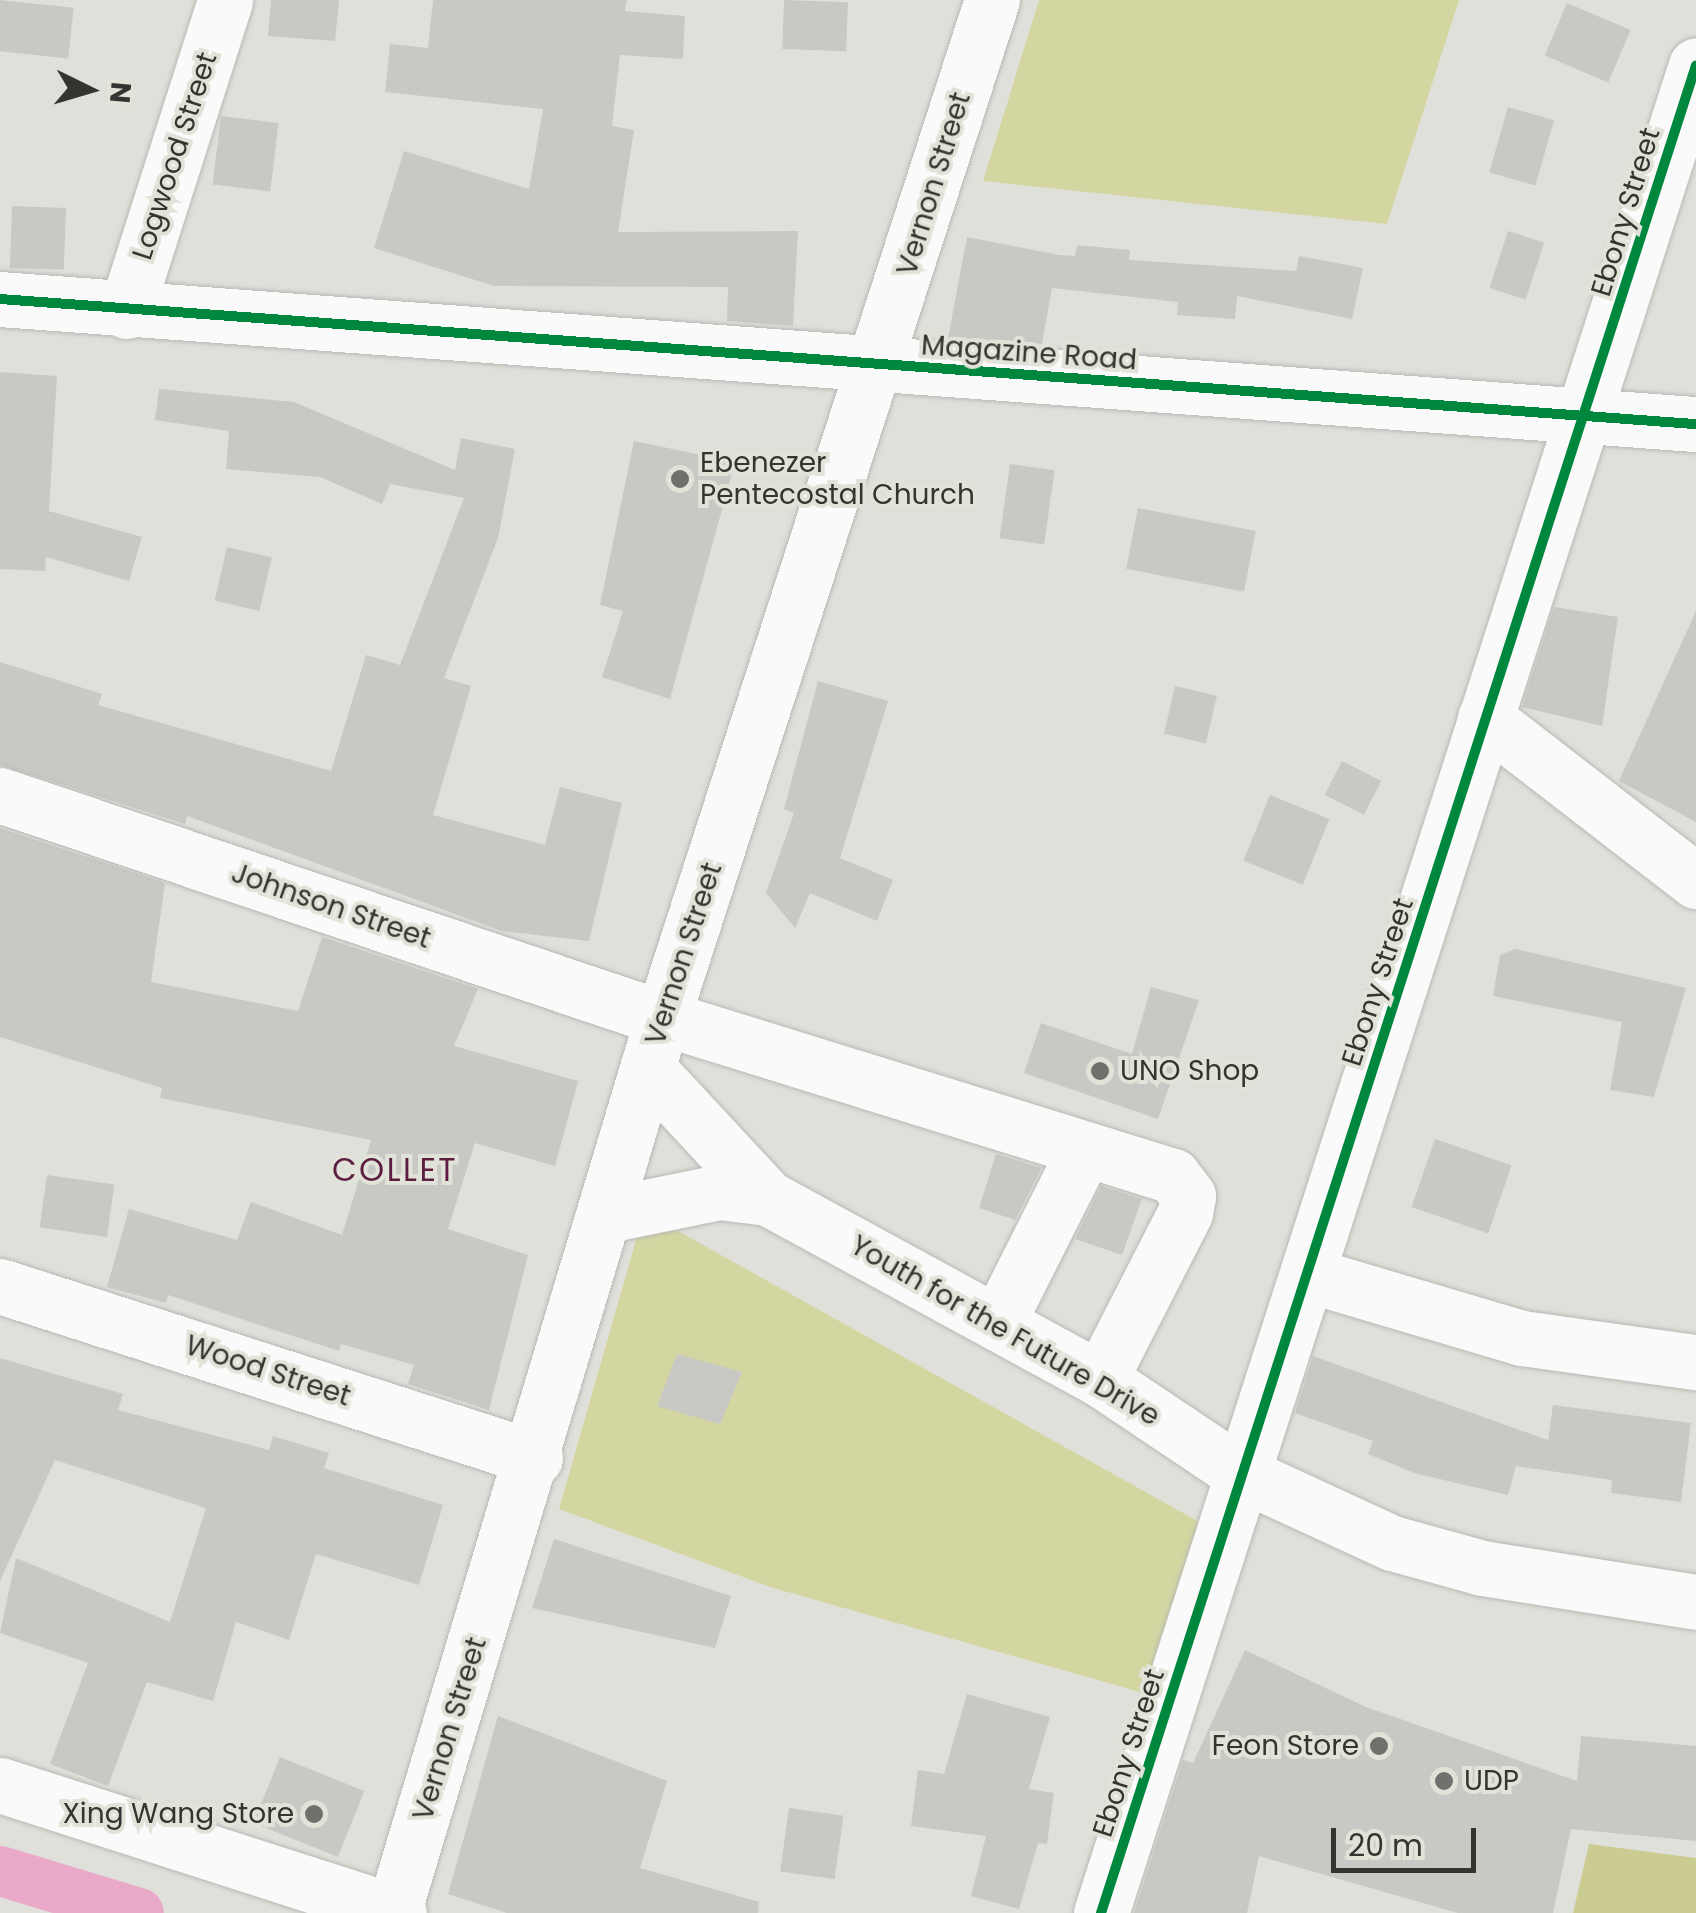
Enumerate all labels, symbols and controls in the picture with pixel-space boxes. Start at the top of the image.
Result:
north arrow [40,40,140,140]
street label: Logwood Street [126,48,224,264]
text: N [100,80,141,105]
street label: Vernon Street [890,88,978,280]
street label: Ebony Street [1584,124,1668,300]
street label: Magazine Road [920,329,1138,377]
place label: Ebenezer Pentecostal Church [700,446,975,512]
marker: Ebenezer Pentecostal Church [669,468,691,490]
street label: Johnson Street [227,856,435,956]
street label: Vernon Street [639,858,729,1050]
street label: Ebony Street [1335,894,1421,1070]
place label: UNO Shop [1120,1054,1259,1088]
marker: UNO Shop [1089,1060,1111,1082]
district label: COLLET [332,1151,458,1189]
street label: Youth for the Future Drive [844,1229,1166,1433]
street label: Wood Street [181,1329,355,1413]
street label: Vernon Street [406,1633,494,1825]
street label: Ebony Street [1086,1665,1172,1841]
place label: Feon Store [1212,1729,1359,1763]
marker: Feon Store [1368,1735,1390,1757]
place label: UDP [1464,1764,1519,1798]
marker: UDP [1433,1770,1455,1792]
place label: Xing Wang Store [62,1797,294,1831]
marker: Xing Wang Store [303,1803,325,1825]
scale bar [1336,1808,1481,1870]
text: 20 m [1348,1824,1423,1867]

